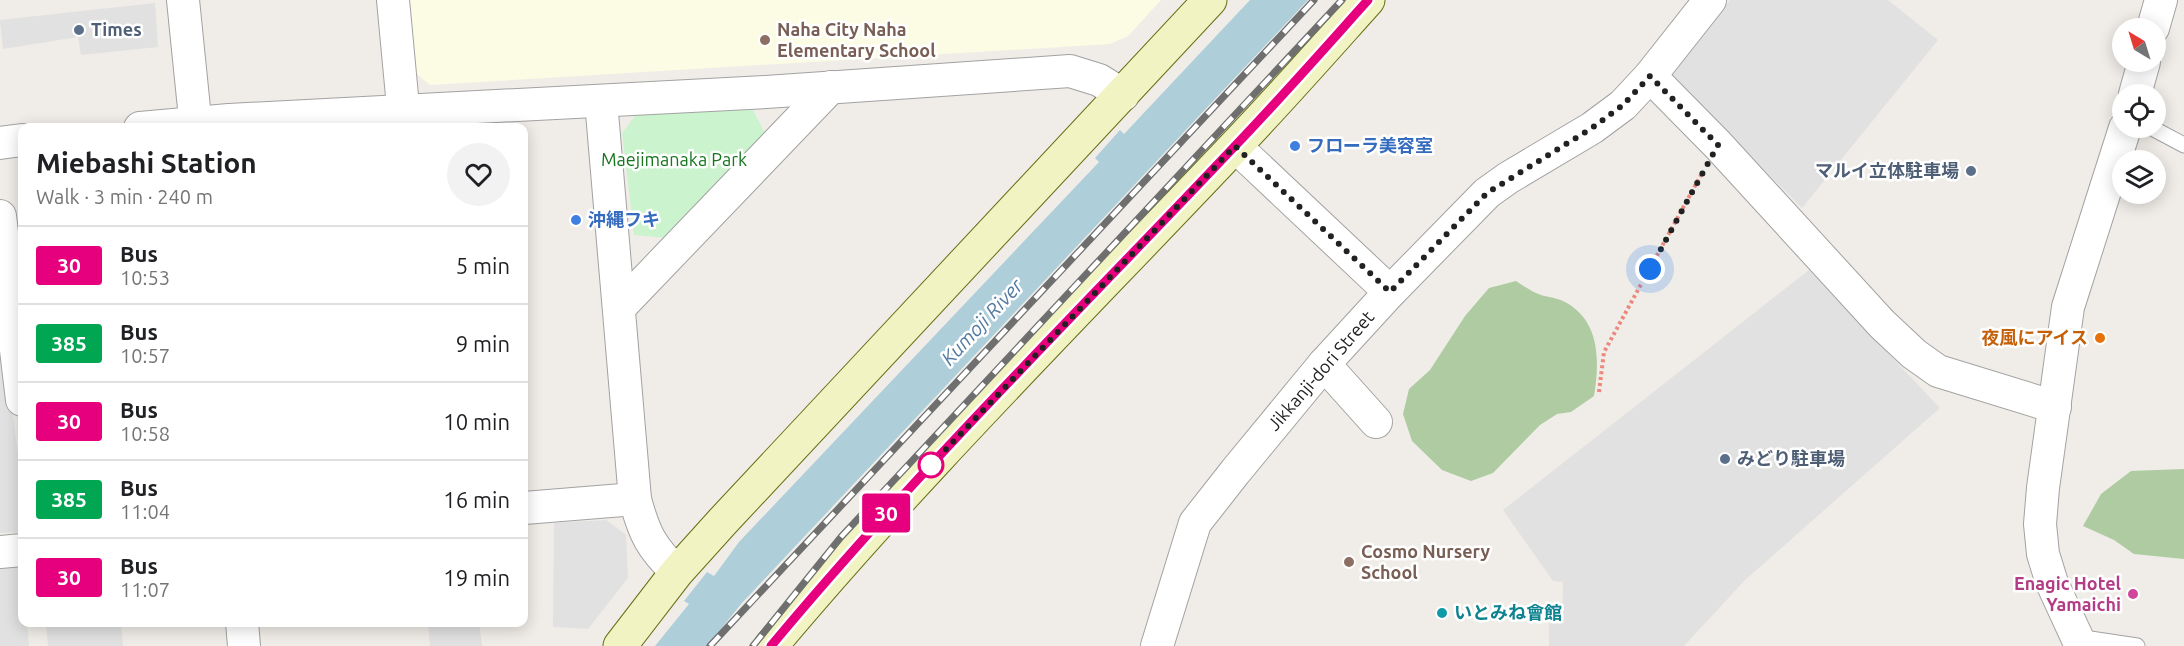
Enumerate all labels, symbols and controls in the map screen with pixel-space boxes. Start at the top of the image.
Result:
north arrow [2112,18,2166,72]
map controls [2112,18,2166,204]
place label: Times [91,19,142,39]
place label: Naha City Naha Elementary School [777,19,936,60]
marker: Times [72,23,86,37]
marker: Naha City Naha Elementary School [758,33,772,47]
button: locate [2112,84,2166,138]
place label: フローラ美容室 [1307,135,1433,155]
marker: フローラ美容室 [1288,139,1302,153]
button: heart [447,143,510,206]
text: Miebashi Station [36,147,257,178]
park label: Maejimanaka Park [601,149,747,169]
button: layers [2112,150,2166,204]
place label: マルイ立体駐車場 [1815,160,1959,180]
marker: マルイ立体駐車場 [1964,164,1978,178]
text: Walk · 3 min · 240 m [36,185,213,208]
place label: 沖縄フキ [588,209,660,229]
marker: 沖縄フキ [569,213,583,227]
text: Bus [120,241,158,266]
text: 30 [57,253,81,277]
text: 5 min [456,253,510,278]
your location [1635,254,1665,284]
text: 10:53 [120,266,170,289]
water label: Kumoji River [936,273,1028,369]
street label: Jikkanji-dori Street [1263,307,1377,434]
text: Bus [120,319,158,344]
place label: 夜風にアイス [1981,327,2088,347]
text: 385 [51,331,87,355]
text: 9 min [456,331,510,356]
marker: 夜風にアイス [2093,331,2107,345]
text: 10:57 [120,344,170,367]
text: Bus [120,397,158,422]
text: 30 [57,409,81,433]
text: 10 min [443,409,510,434]
text: 10:58 [120,422,170,445]
place label: みどり駐車場 [1737,448,1845,468]
unlabelled marker [918,452,944,478]
marker: みどり駐車場 [1718,452,1732,466]
text: Bus [120,475,158,500]
text: 385 [51,487,87,511]
text: 16 min [443,487,510,512]
line badge: 30 [859,494,913,532]
text: 11:04 [120,500,170,523]
text: 30 [874,501,898,525]
place label: Cosmo Nursery School [1361,541,1490,582]
text: Bus [120,553,158,578]
marker: Cosmo Nursery School [1342,555,1356,569]
text: 30 [57,565,81,589]
text: 19 min [443,565,510,590]
place label: Enagic Hotel Yamaichi [2014,573,2122,614]
text: 11:07 [120,578,170,601]
marker: Enagic Hotel Yamaichi [2126,587,2140,601]
place label: いとみね會館 [1454,602,1562,622]
marker: いとみね會館 [1435,606,1449,620]

